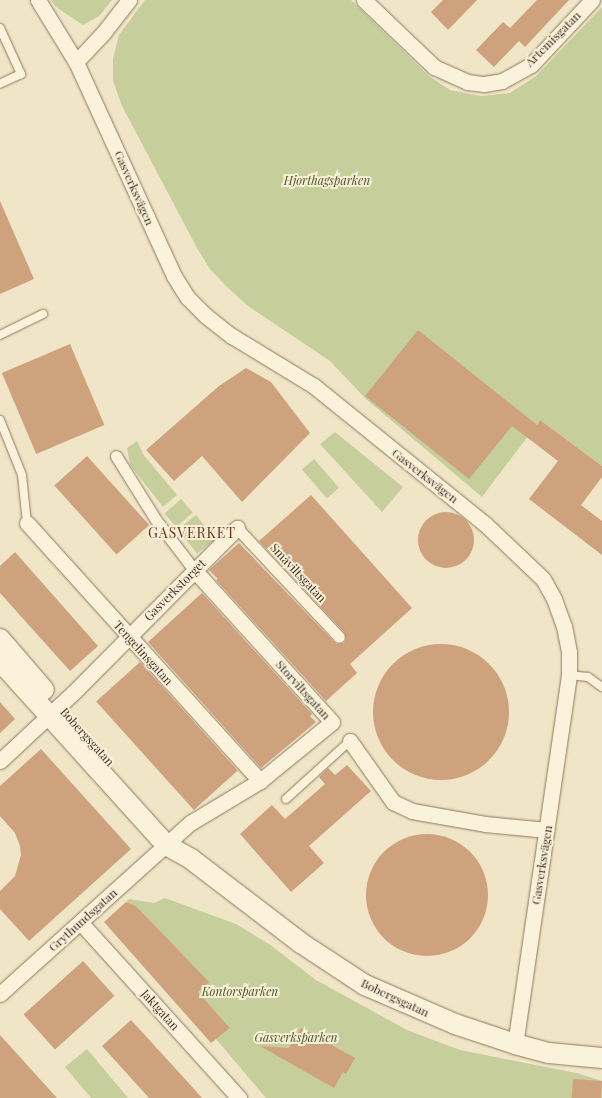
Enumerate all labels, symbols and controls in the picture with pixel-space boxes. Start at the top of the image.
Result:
street label: Artemisgatan [522,8,584,70]
street label: Gasverksvägen [111,149,157,227]
park label: Hjorthagsparken [284,174,370,188]
street label: Gasverksvägen [389,446,461,506]
district label: GASVERKET [147,525,237,541]
street label: Småviltsgatan [267,541,329,605]
street label: Gasverkstorget [141,556,209,624]
street label: Tengelinsgatan [110,618,176,688]
street label: Storviltsgatan [273,657,333,723]
street label: Bobergsgatan [57,705,117,769]
street label: Gasverksvägen [529,824,555,906]
street label: Grythundsgatan [46,885,120,955]
street label: Bobergsgatan [359,976,431,1020]
park label: Kontorsparken [202,985,278,999]
street label: Jaktgatan [138,987,182,1033]
park label: Gasverksparken [254,1031,338,1045]

